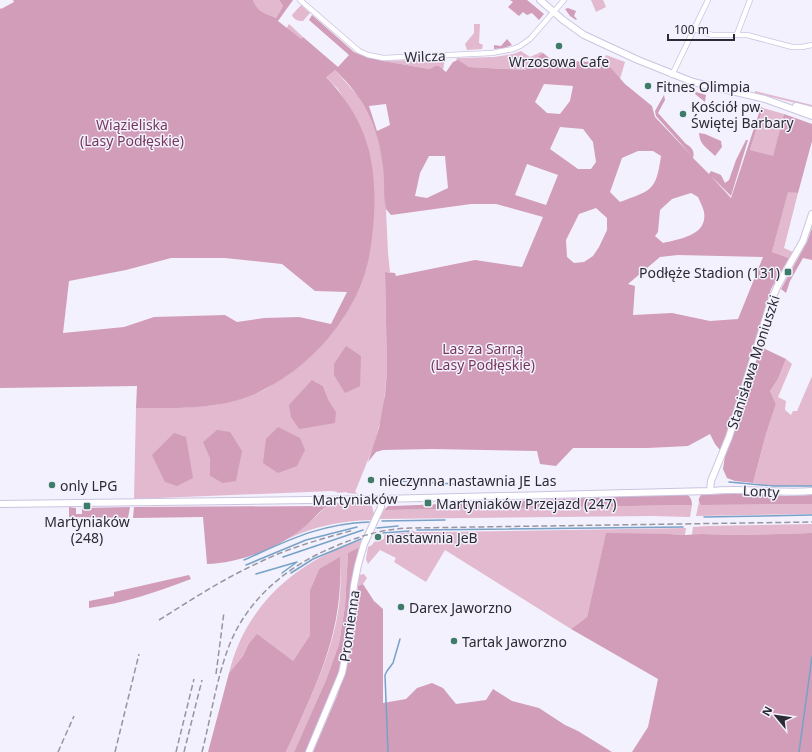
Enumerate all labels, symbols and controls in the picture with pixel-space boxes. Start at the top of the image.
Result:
scale bar [668,16,734,42]
text: 100 m [674,21,709,38]
marker: Wrzosowa Cafe [554,41,564,51]
street label: Wilcza [404,46,446,66]
place label: Wrzosowa Cafe [509,52,609,71]
place label: Fitnes Olimpia [656,77,750,96]
marker: Fitnes Olimpia [643,81,653,91]
place label: Kościół pw. Świętej Barbary [691,97,794,132]
marker: Kościół pw. Świętej Barbary [678,109,688,119]
park label: Wiązieliska (Lasy Podłęskie) [80,115,184,150]
place label: Podłęże Stadion (131) [639,263,780,282]
marker: Podłęże Stadion (131) [783,267,793,277]
street label: Stanisława Moniuszki [722,292,784,432]
park label: Las za Sarną (Lasy Podłęskie) [431,339,535,374]
place label: nieczynna nastawnia JE Las [379,471,557,490]
marker: nieczynna nastawnia JE Las [366,475,376,485]
place label: only LPG [60,476,118,495]
marker: only LPG [47,480,57,490]
street label: Lonty [742,481,781,501]
street label: Martyniaków [312,489,398,509]
place label: Martyniaków Przejazd (247) [436,494,616,513]
marker: Martyniaków Przejazd (247) [423,498,433,508]
marker: Martyniaków (248) [82,501,92,511]
place label: Martyniaków (248) [44,512,130,547]
place label: nastawnia JeB [386,528,478,547]
marker: nastawnia JeB [373,532,383,542]
street label: Promienna [335,589,363,663]
place label: Darex Jaworzno [409,598,512,617]
marker: Darex Jaworzno [396,602,406,612]
place label: Tartak Jaworzno [462,632,567,651]
marker: Tartak Jaworzno [449,636,459,646]
north arrow [756,696,796,736]
text: N [758,703,776,718]

